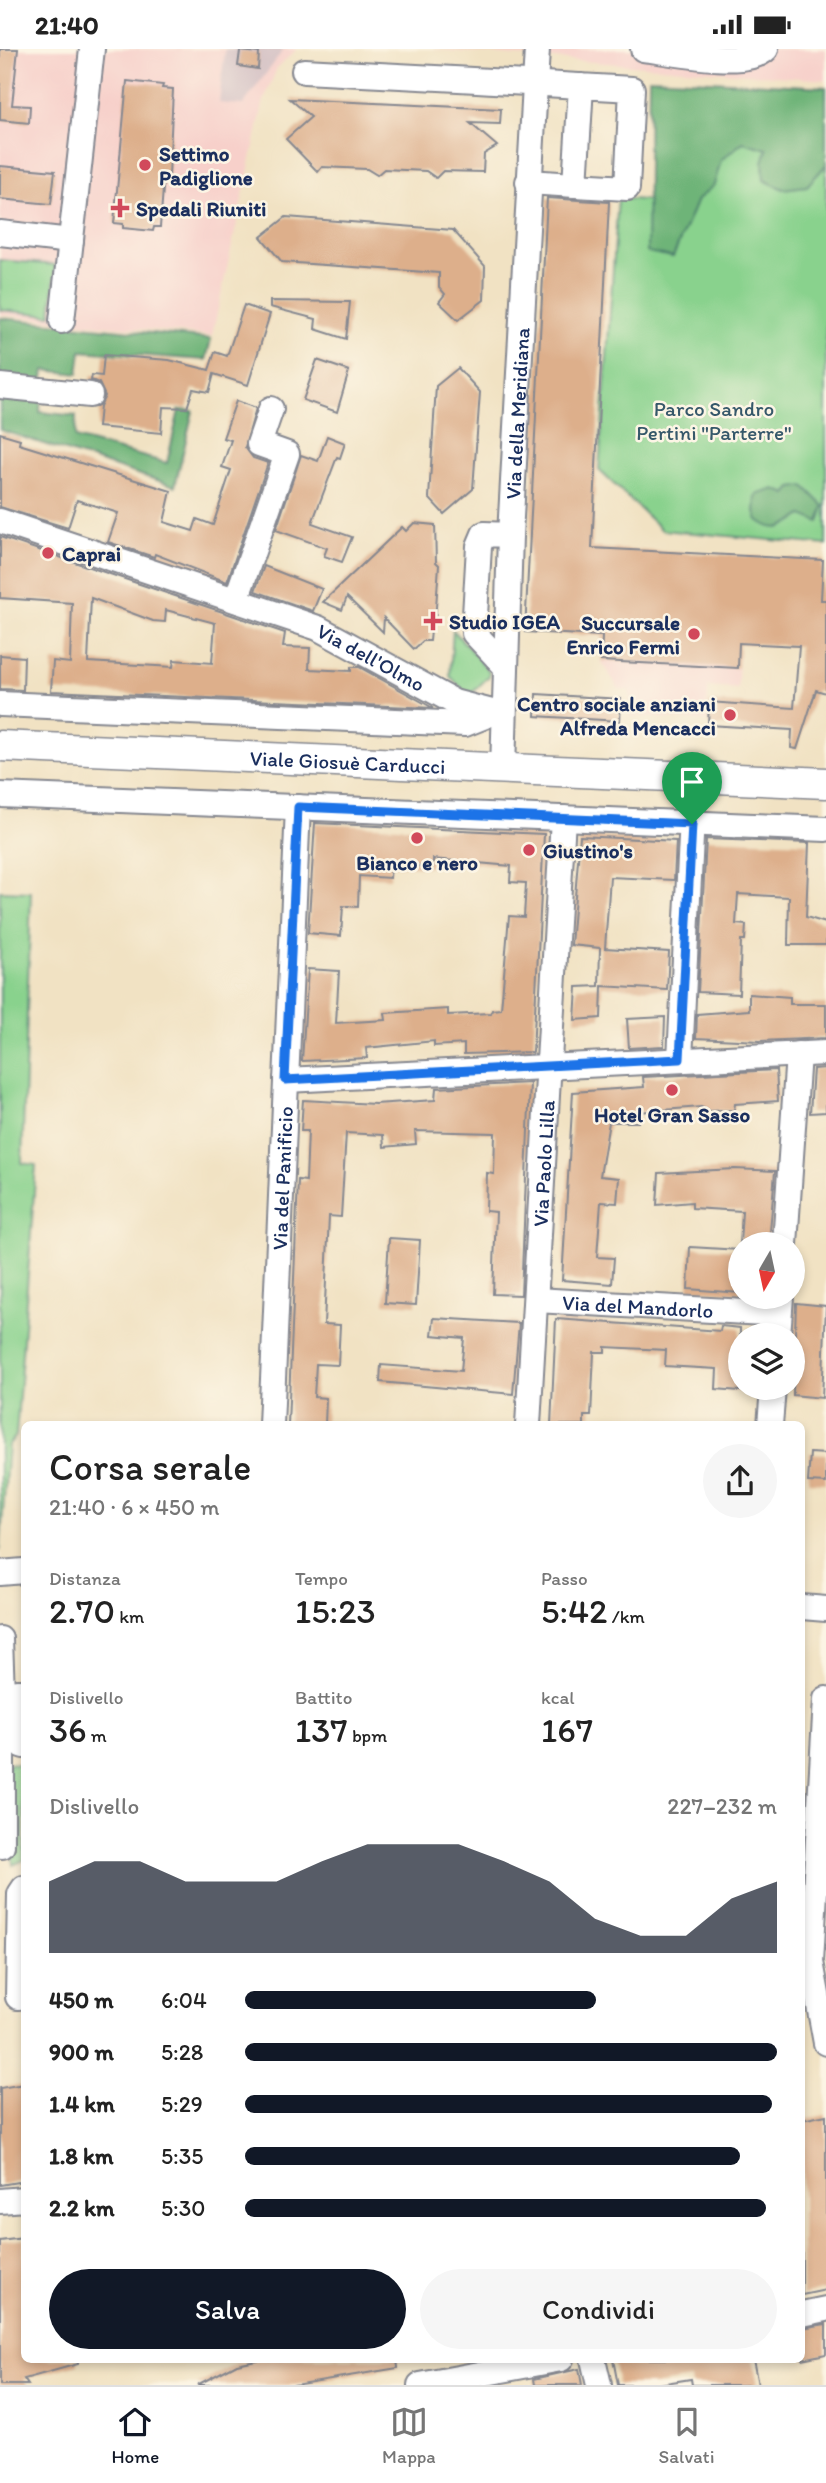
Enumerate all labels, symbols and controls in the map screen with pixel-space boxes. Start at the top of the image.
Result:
text: 21:40 [35,9,99,41]
place label: Settimo Padiglione [159,141,253,191]
marker: Settimo Padiglione [137,157,153,173]
place label: Spedali Riuniti [136,196,266,222]
marker: Spedali Riuniti [110,198,130,218]
street label: Via della Meridiana [500,327,534,500]
park label: Parco Sandro Pertini "Parterre" [636,396,792,445]
place label: Caprai [62,541,121,567]
marker: Caprai [40,545,56,561]
place label: Studio IGEA [449,609,560,634]
place label: Succursale Enrico Fermi [567,610,680,659]
marker: Studio IGEA [423,611,443,631]
street label: Via dell'Olmo [313,617,429,696]
marker: Succursale Enrico Fermi [686,626,702,642]
place label: Centro sociale anziani Alfreda Mencacci [517,691,716,740]
marker: Centro sociale anziani Alfreda Mencacci [722,707,738,723]
street label: Viale Giosuè Carducci [249,745,446,778]
pin [662,752,722,824]
icon: arrive [673,763,711,801]
marker: Bianco e nero [409,830,425,846]
place label: Giustino's [543,838,633,863]
marker: Giustino's [521,842,537,858]
place label: Bianco e nero [356,850,478,875]
marker: Hotel Gran Sasso [664,1082,680,1098]
street label: Via Paolo Lilla [527,1099,559,1227]
place label: Hotel Gran Sasso [594,1102,750,1127]
street label: Via del Panificio [266,1106,297,1251]
north arrow [728,1232,805,1309]
map controls [728,1232,805,1400]
street label: Via del Mandorlo [562,1289,714,1323]
button: layers [728,1323,805,1400]
text: Corsa serale [49,1444,251,1490]
button: share [703,1444,777,1518]
text: 21:40 · 6 × 450 m [49,1493,220,1521]
text: Distanza [49,1567,121,1590]
text: Tempo [295,1567,348,1590]
text: Passo [541,1567,588,1590]
text: 2.70 [49,1590,115,1632]
text: 15:23 [295,1590,376,1632]
text: 5:42 [541,1590,607,1632]
text: km [115,1605,144,1628]
text: /km [607,1605,645,1628]
text: Dislivello [49,1686,124,1709]
text: Battito [295,1686,352,1709]
text: kcal [541,1686,575,1709]
text: 36 [49,1709,87,1751]
text: 137 [295,1709,348,1751]
text: 167 [541,1709,593,1751]
text: m [87,1724,107,1747]
text: bpm [348,1724,387,1747]
text: Dislivello [49,1792,139,1820]
text: 227–232 m [667,1792,777,1820]
text: 450 m [49,1986,114,2014]
text: 6:04 [161,1986,207,2014]
text: 900 m [49,2038,114,2066]
text: 5:28 [161,2038,203,2066]
text: 1.4 km [49,2090,115,2118]
text: 5:29 [161,2090,203,2118]
text: 1.8 km [49,2142,114,2170]
text: 5:35 [161,2142,203,2170]
text: 2.2 km [49,2194,114,2222]
text: 5:30 [161,2194,205,2222]
button: Salva [49,2269,406,2349]
button: Condividi [420,2269,777,2349]
tab: Home [111,2403,159,2468]
tab: Mappa [382,2403,436,2468]
tab: Salvati [658,2403,715,2468]

